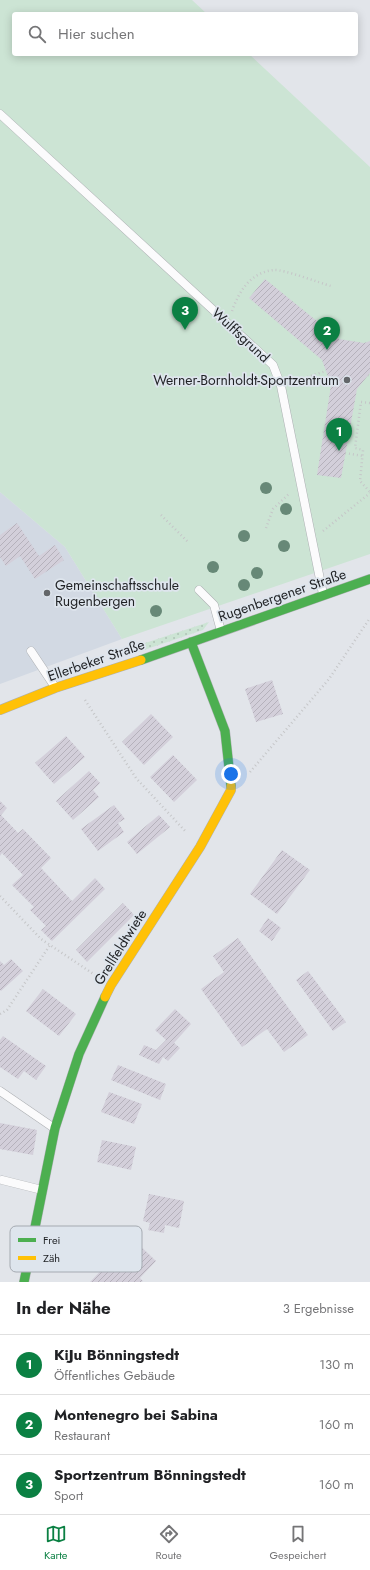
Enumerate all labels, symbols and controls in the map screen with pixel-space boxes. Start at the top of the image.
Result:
search box [12,12,358,56]
icon: search [26,23,48,45]
text: Hier suchen [58,23,135,45]
pin: 3 [172,297,198,330]
street label: Wulffsgrund [208,303,274,367]
pin: 2 [314,317,340,350]
place label: Werner-Bornholdt-Sportzentrum [153,370,339,390]
marker: Werner-Bornholdt-Sportzentrum [342,375,352,385]
pin: 1 [326,418,352,451]
street label: Rugenbergener Straße [215,564,349,626]
place label: Gemeinschaftsschule Rugenbergen [55,575,179,611]
marker: Gemeinschaftsschule Rugenbergen [42,588,52,598]
street label: Ellerbeker Straße [45,634,147,686]
your location [221,764,241,784]
street label: Grellfeldtwiete [89,905,151,989]
legend [10,1226,142,1272]
text: Frei [43,1232,61,1248]
text: Zäh [43,1250,60,1266]
text: In der Nähe [16,1296,111,1320]
text: 3 Ergebnisse [283,1299,354,1318]
text: KiJu Bönningstedt [54,1344,179,1366]
text: 1 [26,1355,32,1374]
text: 130 m [319,1355,354,1374]
text: Öffentliches Gebäude [54,1366,175,1385]
text: Montenegro bei Sabina [54,1404,218,1426]
text: 2 [25,1415,33,1434]
text: 160 m [319,1415,354,1434]
text: Restaurant [54,1426,110,1445]
text: Sportzentrum Bönningstedt [54,1464,246,1486]
text: 3 [25,1475,33,1494]
text: 160 m [319,1475,354,1494]
text: Sport [54,1486,83,1505]
tab: Karte [44,1523,68,1563]
tab: Route [155,1523,182,1563]
tab: Gespeichert [270,1523,326,1563]

